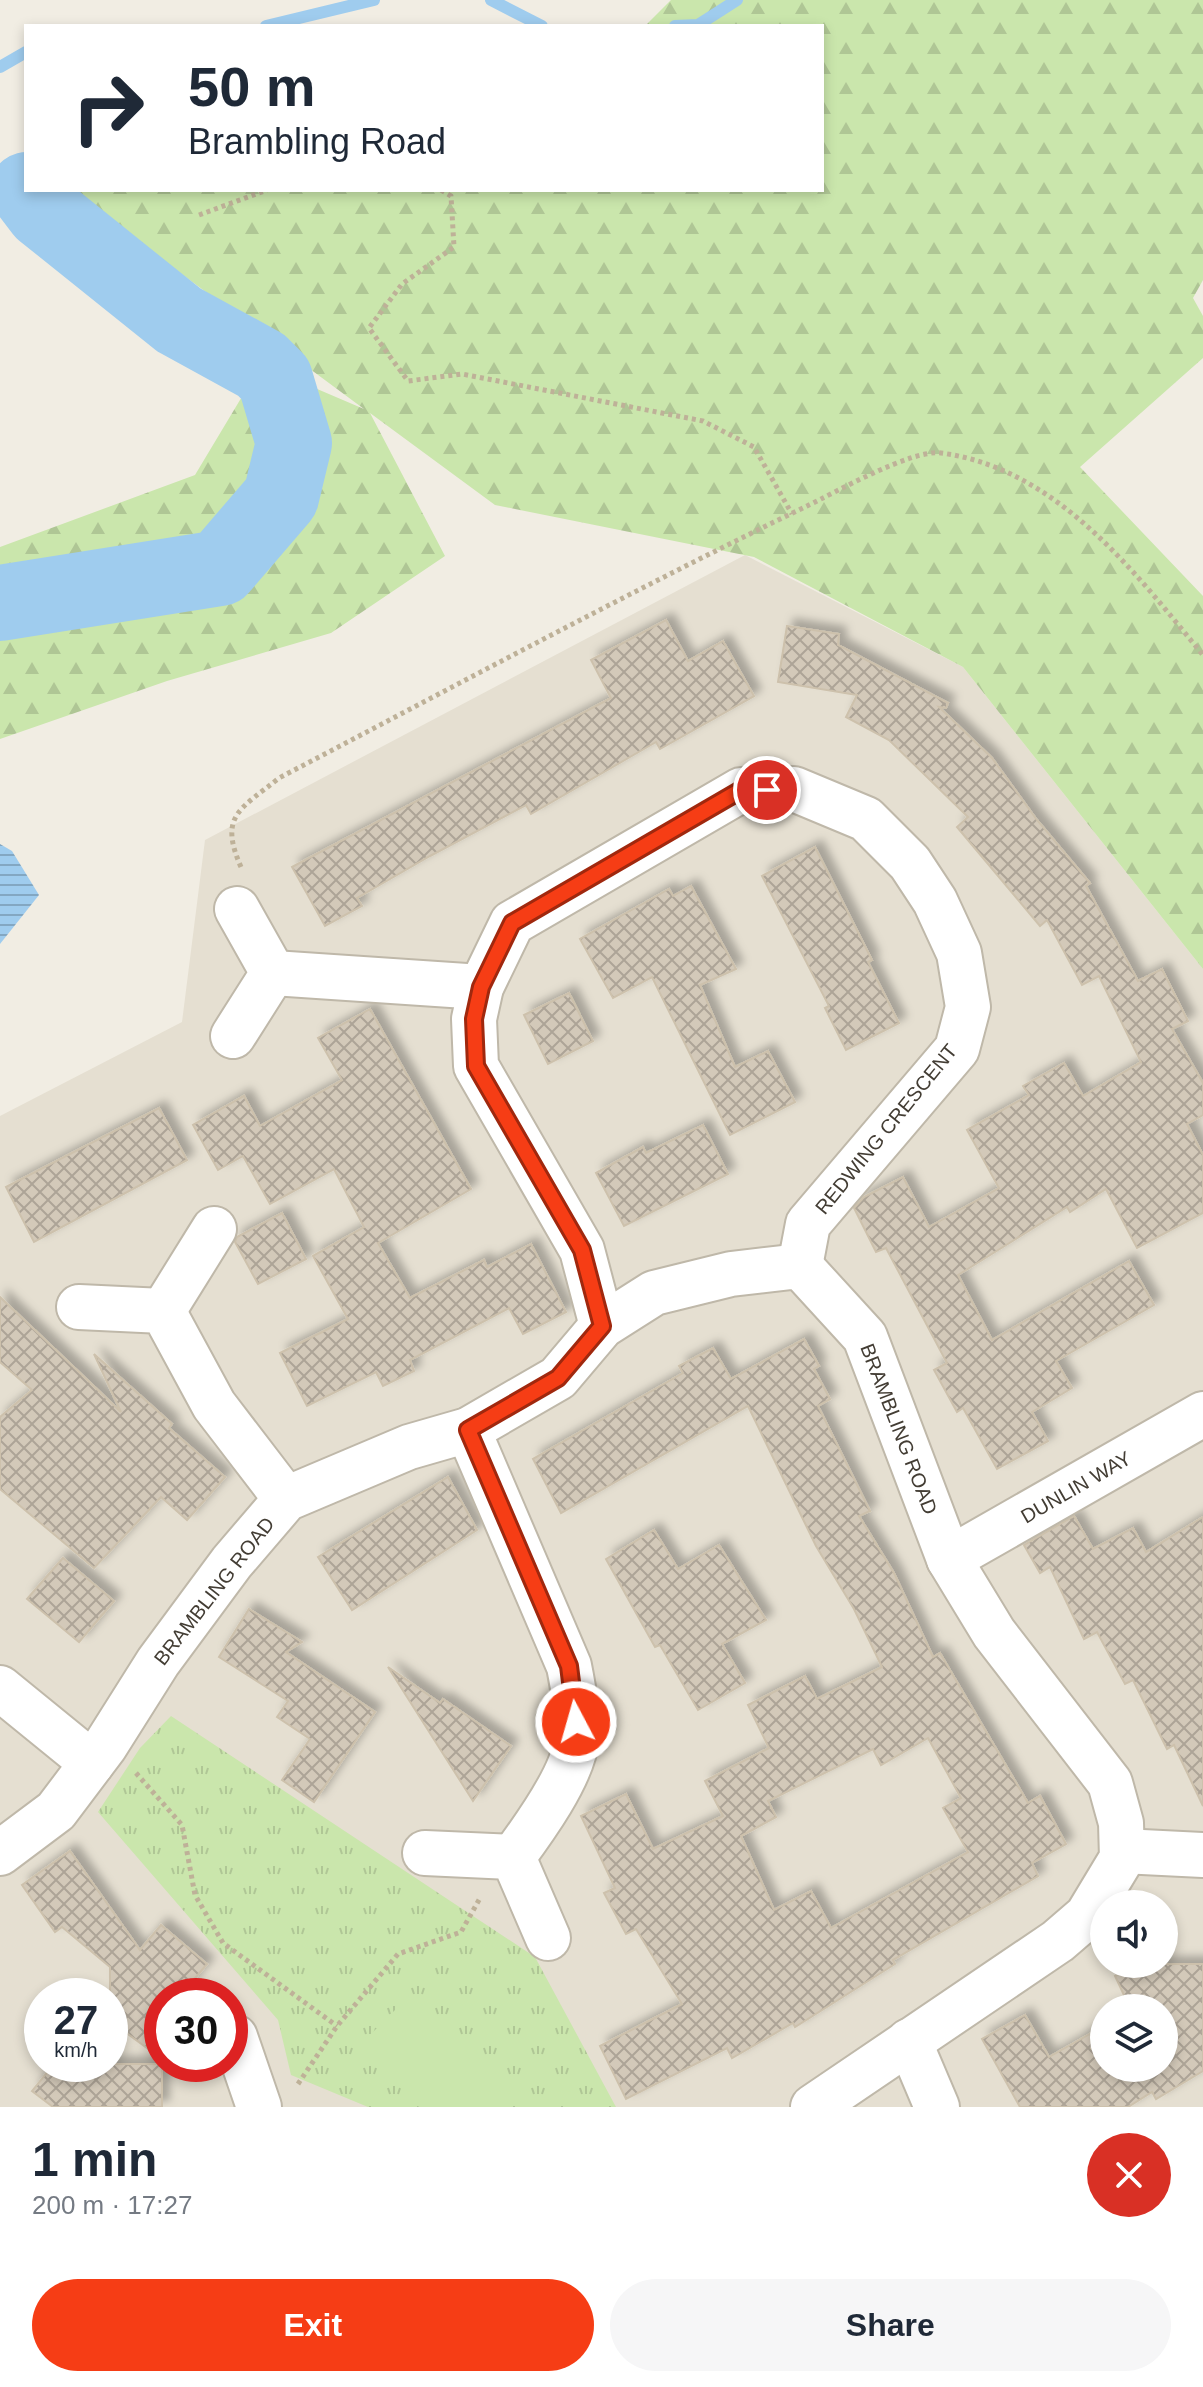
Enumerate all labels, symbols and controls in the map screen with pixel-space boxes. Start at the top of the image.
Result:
text: 50 m [188,55,316,118]
icon: right [56,56,160,160]
text: Brambling Road [188,121,446,162]
pin [733,756,801,824]
icon: arrive [745,768,789,812]
street label: REDWING CRESCENT [811,1040,961,1218]
street label: BRAMBLING ROAD [856,1340,942,1518]
street label: DUNLIN WAY [1017,1447,1135,1527]
street label: BRAMBLING ROAD [150,1513,278,1669]
position arrow [534,1680,618,1764]
map controls [1090,1890,1178,2082]
button: sound [1090,1890,1178,1978]
speed limit sign: 30 [144,1978,248,2082]
button: layers [1090,1994,1178,2082]
text: 27 [54,1998,98,2042]
text: km/h [54,2039,98,2061]
text: 1 min [32,2133,157,2186]
button: close [1087,2133,1171,2217]
text: 200 m · 17:27 [32,2190,192,2220]
button: Exit [32,2279,594,2371]
button: Share [610,2279,1171,2371]

